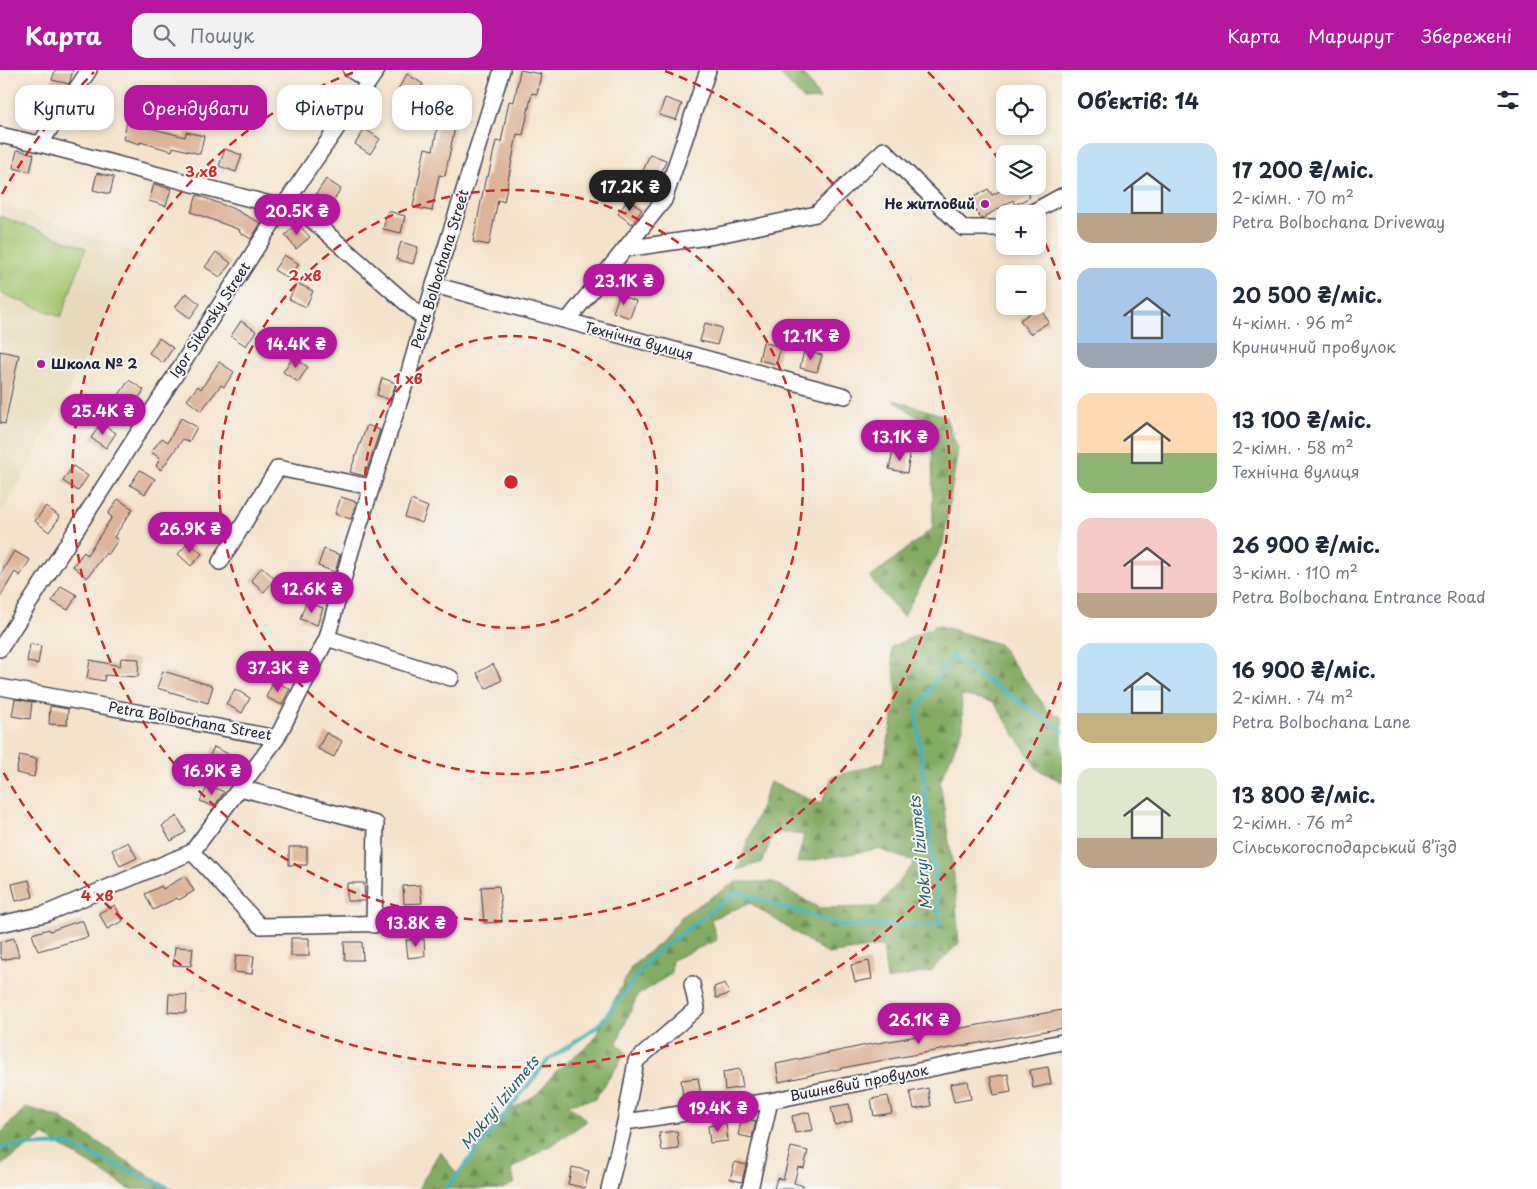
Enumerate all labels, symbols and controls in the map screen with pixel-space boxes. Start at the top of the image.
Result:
search box [132,13,482,58]
text: Карта [25,17,102,53]
icon: search [150,21,178,49]
text: Пошук [190,21,254,49]
text: Карта [1227,22,1280,49]
text: Маршрут [1308,22,1393,49]
text: Збережені [1421,22,1512,49]
text: Об’єктів: 14 [1077,84,1199,116]
chip: Купити [15,85,114,130]
chip: Орендувати [124,85,267,130]
chip: Фільтри [277,85,382,130]
chip: Нове [392,85,472,130]
map controls [996,85,1046,315]
button: locate [996,85,1046,135]
icon: filters [1494,86,1522,114]
button: layers [996,145,1046,195]
text: 17 200 ₴/міс. [1232,153,1374,185]
text: 3 хв [185,159,217,182]
icon: home [1117,163,1177,223]
pin: 17.2K ₴ [584,170,676,212]
text: 17.2K ₴ [600,174,660,198]
text: 2-кімн. · 70 m² [1232,185,1354,209]
street label: Petra Bolbochana Street [405,186,474,351]
place label: Не житловий [885,193,975,214]
pin: 20.5K ₴ [251,194,343,236]
text: 20.5K ₴ [265,198,329,222]
marker: Не житловий [979,198,991,210]
button: + [996,205,1046,255]
text: Petra Bolbochana Driveway [1232,209,1445,233]
street label: Igor Sikorsky Street [164,257,255,382]
text: 2 хв [289,263,321,286]
pin: 23.1K ₴ [578,264,670,306]
button: − [996,265,1046,315]
text: 23.1K ₴ [594,268,654,292]
text: 20 500 ₴/міс. [1232,278,1382,310]
icon: home [1117,288,1177,348]
text: 4-кімн. · 96 m² [1232,310,1353,334]
street label: Технічна вулиця [582,316,696,365]
pin: 12.1K ₴ [765,318,857,361]
text: 12.1K ₴ [783,323,839,347]
pin: 14.4K ₴ [250,326,342,369]
text: 14.4K ₴ [266,331,326,355]
text: Криничний провулок [1232,334,1396,358]
place label: Школа № 2 [51,353,138,374]
marker: Школа № 2 [35,358,47,370]
text: 1 хв [393,366,423,389]
pin: 25.4K ₴ [57,394,149,436]
text: 25.4K ₴ [72,398,134,422]
text: 13 100 ₴/міс. [1232,403,1371,435]
icon: home [1117,413,1177,473]
pin: 13.1K ₴ [854,420,946,462]
text: 13.1K ₴ [872,424,928,448]
text: 2-кімн. · 58 m² [1232,435,1354,459]
text: Технічна вулиця [1232,459,1360,483]
centre of rings [502,473,520,491]
pin: 26.9K ₴ [144,512,236,554]
text: 26.9K ₴ [159,516,221,540]
text: 26 900 ₴/міс. [1232,528,1380,560]
icon: home [1117,538,1177,598]
text: 3-кімн. · 110 m² [1232,560,1358,584]
pin: 12.6K ₴ [266,572,358,614]
text: 12.6K ₴ [282,576,342,600]
text: Petra Bolbochana Entrance Road [1232,584,1485,608]
pin: 37.3K ₴ [232,650,324,693]
text: 16 900 ₴/міс. [1232,653,1376,685]
text: 37.3K ₴ [247,655,309,679]
icon: home [1117,663,1177,723]
text: 2-кімн. · 74 m² [1232,685,1353,709]
street label: Petra Bolbochana Street [107,696,274,745]
text: Petra Bolbochana Lane [1232,709,1411,733]
pin: 16.9K ₴ [166,754,258,796]
text: 16.9K ₴ [183,758,241,782]
text: 13 800 ₴/міс. [1232,778,1376,810]
icon: home [1117,788,1177,848]
water label: Mokryi Iziumets [902,793,937,911]
text: 2-кімн. · 76 m² [1232,810,1353,834]
text: Сільськогосподарський в’їзд [1232,834,1457,858]
text: 4 хв [81,883,113,906]
pin: 13.8K ₴ [370,906,462,948]
text: 13.8K ₴ [386,910,446,934]
pin: 26.1K ₴ [873,1002,965,1045]
text: 26.1K ₴ [889,1007,949,1031]
water label: Mokryi Iziumets [454,1049,545,1154]
street label: Вишневий провулок [788,1059,931,1106]
pin: 19.4K ₴ [672,1090,764,1133]
text: 19.4K ₴ [689,1095,747,1119]

